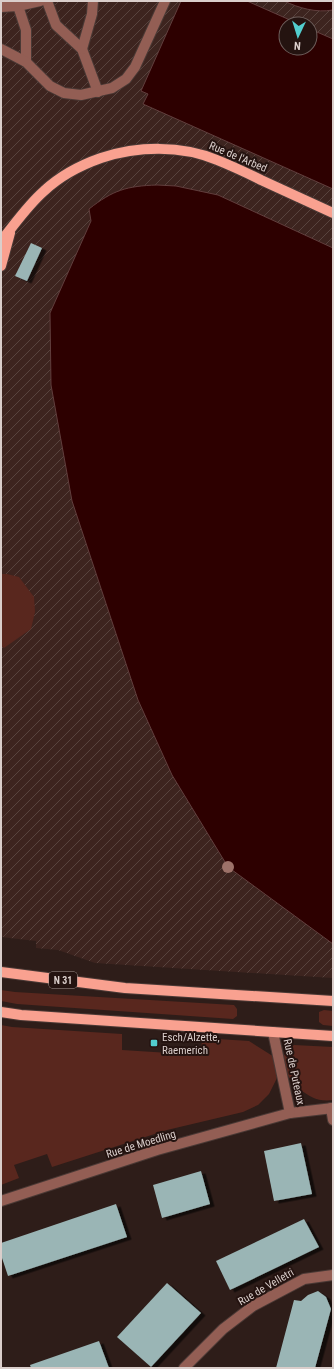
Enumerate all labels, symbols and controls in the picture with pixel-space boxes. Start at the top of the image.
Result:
north arrow [278,16,318,56]
text: N [293,39,301,52]
street label: Rue de l'Arbed [207,139,269,175]
road number: N 31 [49,972,77,988]
place label: Esch/Alzette, Raemerich [162,1031,220,1057]
marker: Esch/Alzette, Raemerich [149,1038,159,1048]
street label: Rue de Puteaux [281,1038,307,1106]
street label: Rue de Moedling [105,1127,177,1161]
street label: Rue de Velletri [236,1266,296,1308]

